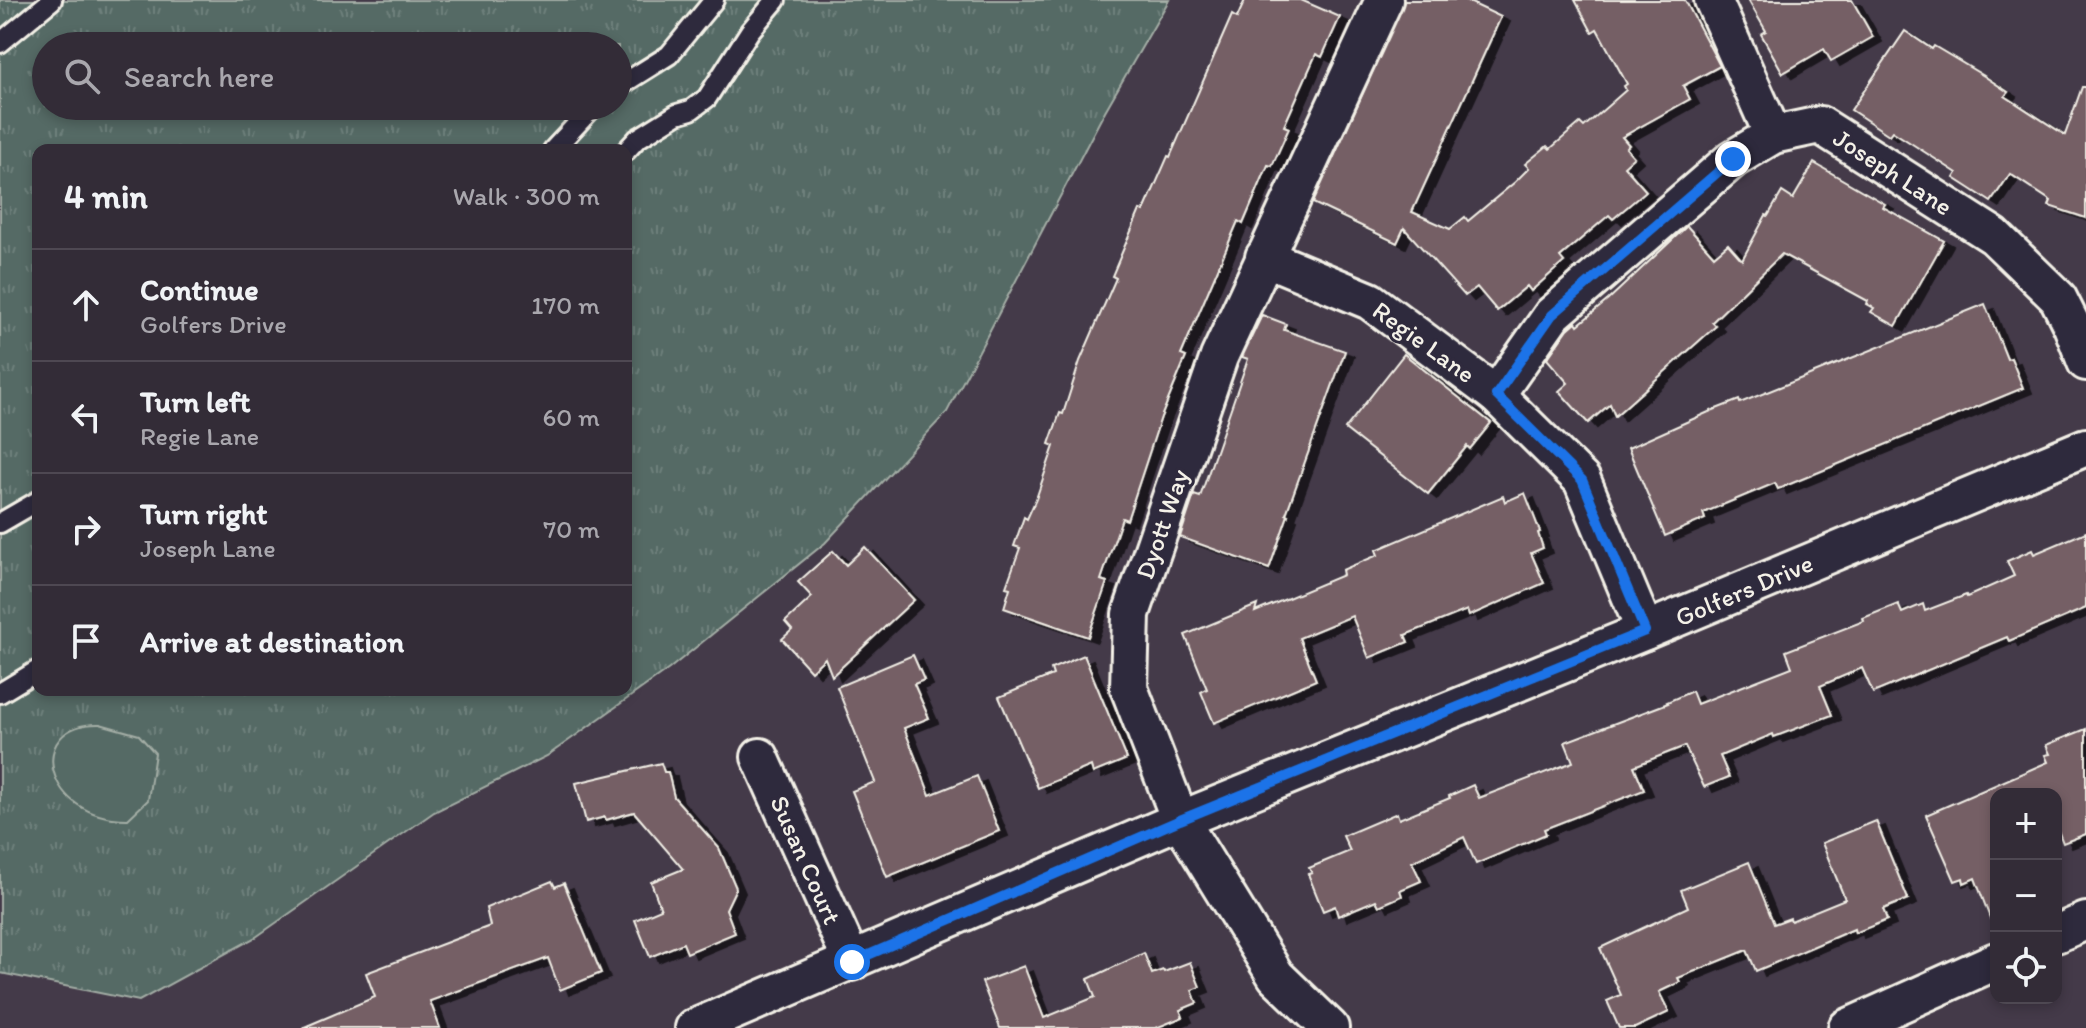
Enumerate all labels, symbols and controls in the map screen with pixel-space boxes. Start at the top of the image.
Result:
search box [32,32,632,120]
icon: search [60,54,104,98]
text: Search here [124,58,274,95]
street label: Joseph Lane [1827,122,1959,222]
route end [1715,141,1751,177]
text: 4 min [64,176,148,217]
text: Walk · 300 m [453,180,600,212]
text: Continue [140,271,259,308]
icon: ahead [64,283,108,327]
text: 170 m [531,289,600,321]
street label: Regie Lane [1366,294,1482,390]
text: Golfers Drive [140,308,287,340]
text: Turn left [140,383,251,420]
icon: left [64,395,108,439]
text: 60 m [543,401,600,433]
text: Regie Lane [140,420,259,452]
street label: Dyott Way [1128,465,1196,583]
text: Turn right [140,495,268,532]
icon: right [64,507,108,551]
text: 70 m [543,513,600,545]
text: Joseph Lane [140,532,276,564]
street label: Golfers Drive [1670,547,1818,633]
icon: arrive [64,619,108,663]
text: Arrive at destination [140,623,404,660]
map controls [1990,788,2062,1004]
button: + [1990,788,2062,860]
street label: Susan Court [763,791,849,929]
button: − [1990,860,2062,932]
button: locate [1990,932,2062,1004]
route start [834,944,870,980]

